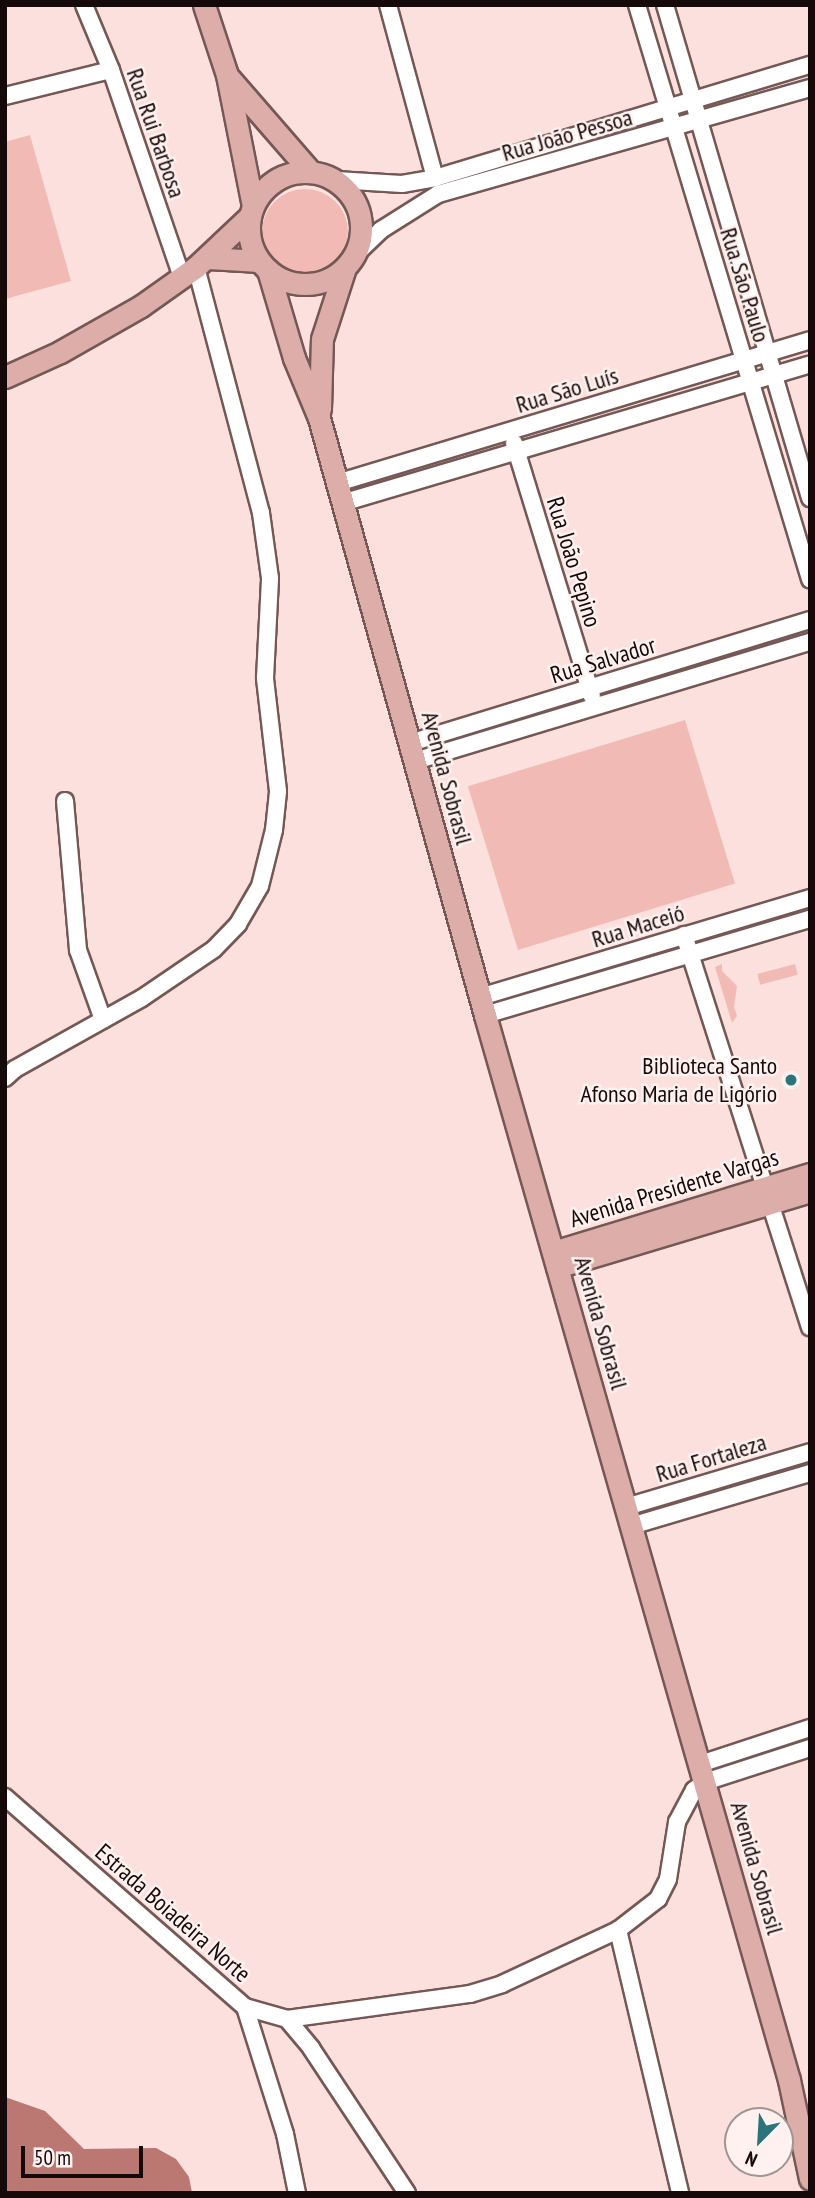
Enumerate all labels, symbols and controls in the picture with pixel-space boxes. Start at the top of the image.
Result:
street label: Rua Rui Barbosa [120,65,192,201]
street label: Rua João Pessoa [499,103,635,167]
street label: Rua São Paulo [714,224,776,346]
street label: Rua São Luís [512,361,622,419]
street label: Rua João Pepino [541,494,607,630]
street label: Rua Salvador [547,630,659,690]
street label: Avenida Sobrasil [415,708,479,848]
street label: Rua Maceió [588,898,688,954]
place label: Biblioteca Santo Afonso Maria de Ligório [580,1052,777,1108]
marker: Biblioteca Santo Afonso Maria de Ligório [783,1072,799,1088]
street label: Avenida Presidente Vargas [566,1142,782,1234]
street label: Avenida Sobrasil [568,1253,634,1393]
street label: Rua Fortaleza [652,1428,770,1488]
street label: Avenida Sobrasil [724,1798,790,1938]
street label: Estrada Boiadeira Norte [89,1838,257,1988]
north arrow [724,2107,794,2177]
scale bar [24,2132,147,2176]
text: 50 m [34,2144,71,2171]
text: N [742,2146,761,2172]

